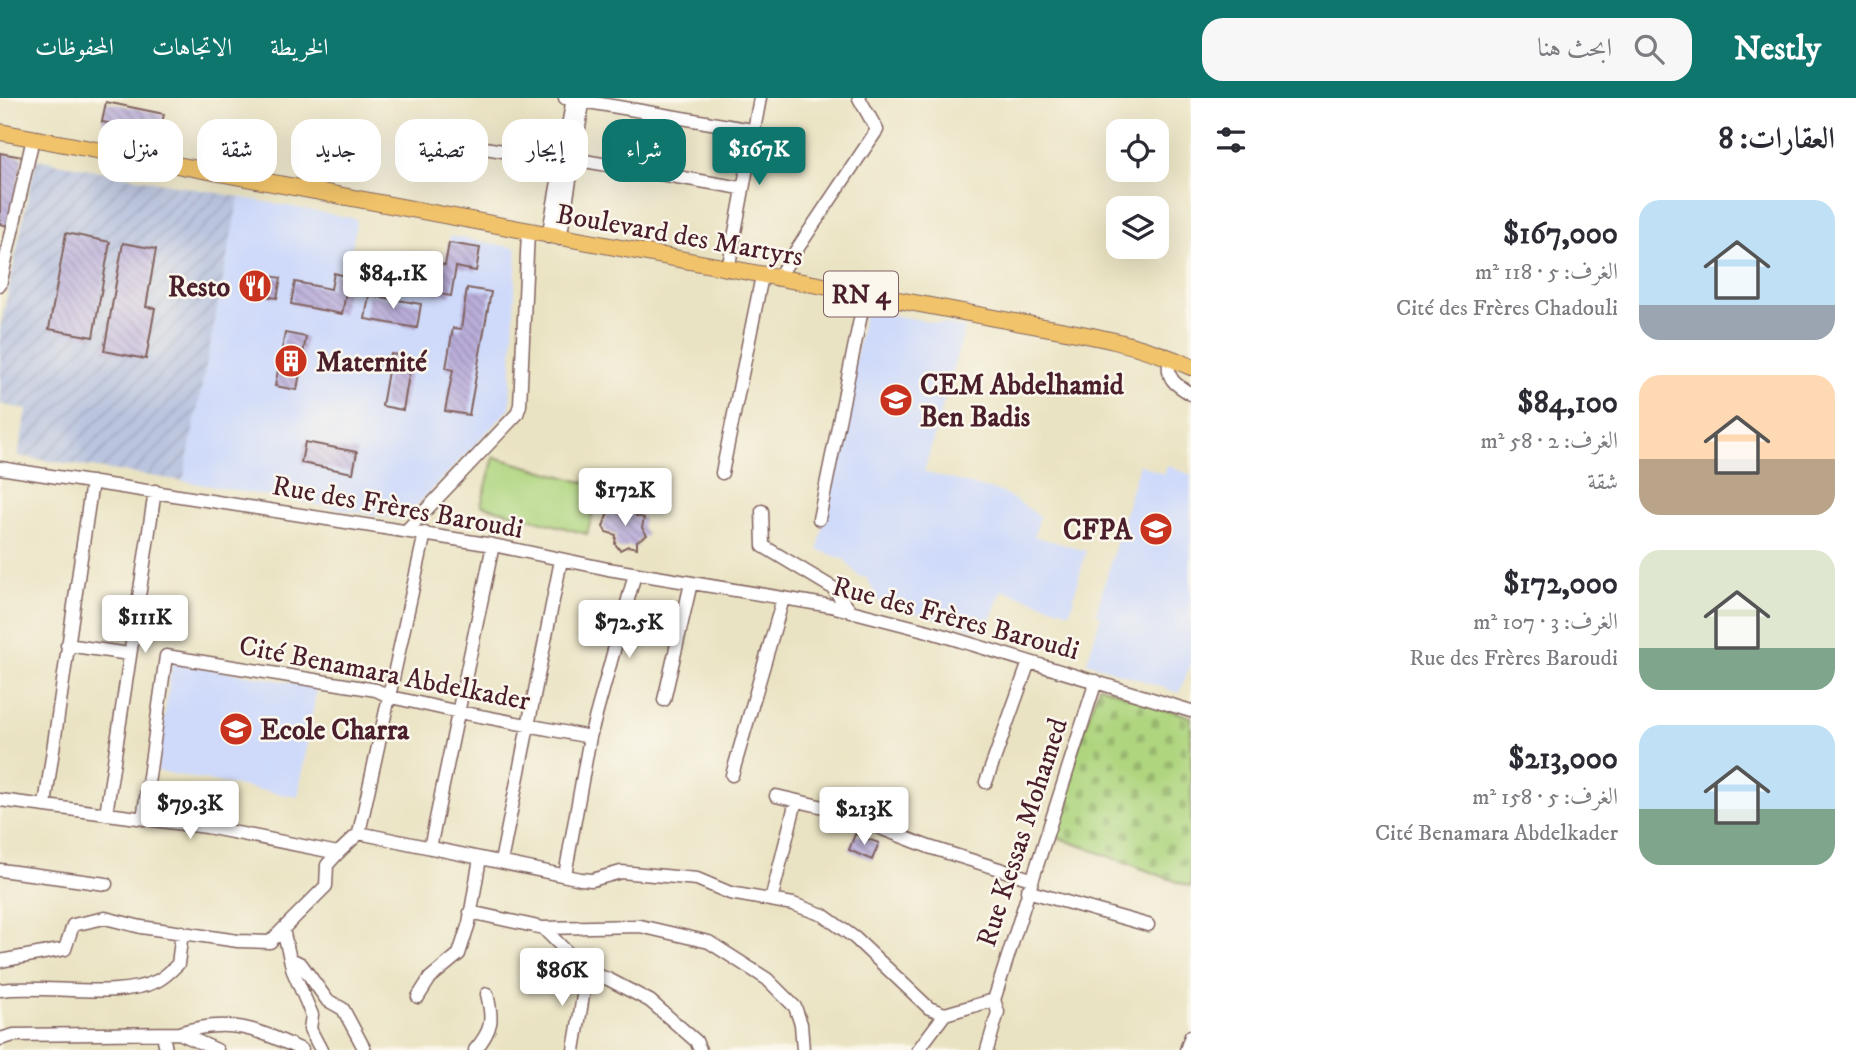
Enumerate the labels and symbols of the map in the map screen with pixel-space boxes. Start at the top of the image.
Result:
pin: $167K [710,127,808,187]
street label: Boulevard des Martyrs [554,197,806,274]
pin: $84.1K [336,252,450,311]
restaurant icon: Resto [236,267,274,305]
place label: Resto [168,270,230,305]
road number: RN 4 [824,272,898,316]
building icon: Maternité [272,342,310,380]
place label: Maternité [316,345,427,380]
place label: CEM Abdelhamid Ben Badis [920,368,1125,435]
school or university icon: CEM Abdelhamid Ben Badis [877,381,915,419]
street label: Rue des Frères Baroudi [270,468,526,547]
pin: $172K [576,468,674,528]
school or university icon: CFPA [1137,510,1175,548]
place label: CFPA [1063,513,1133,548]
street label: Rue des Frères Baroudi [828,569,1083,668]
pin: $111K [96,596,194,655]
pin: $72.5K [572,601,686,660]
street label: Cité Benamara Abdelkader [236,628,534,719]
school or university icon: Ecole Charra [217,710,255,748]
place label: Ecole Charra [260,713,410,748]
street label: Rue Kessas Mohamed [969,714,1076,951]
pin: $79.3K [133,782,247,841]
pin: $213K [815,788,913,847]
pin: $86K [521,948,603,1008]

